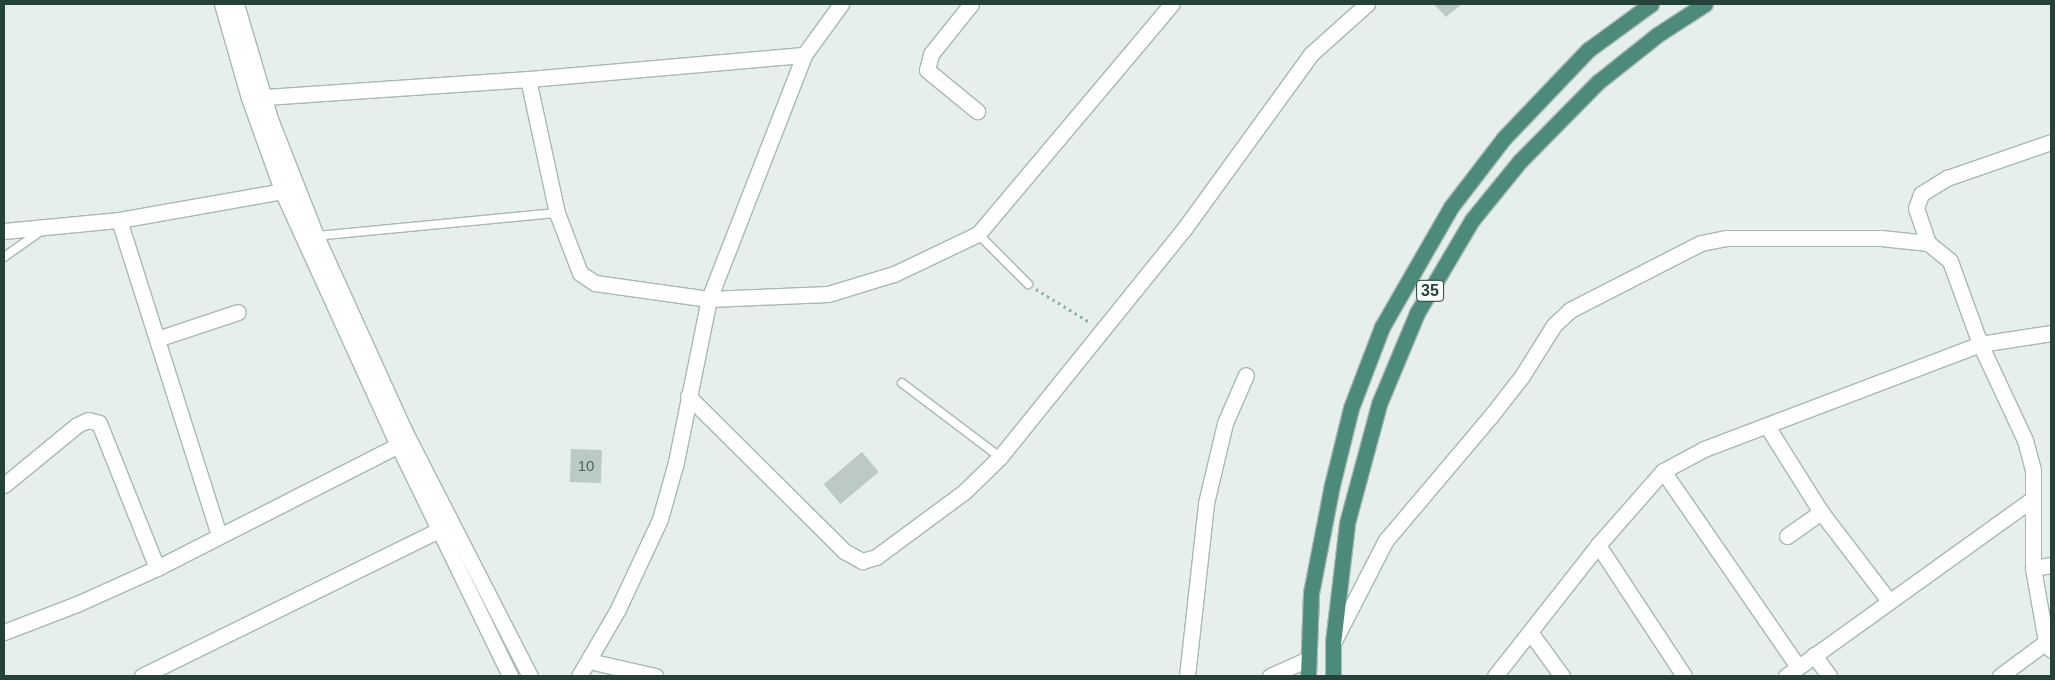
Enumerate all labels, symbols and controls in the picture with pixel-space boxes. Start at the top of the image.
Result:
road number: 35 [1415,278,1445,304]
house number: 10 [578,457,594,475]

